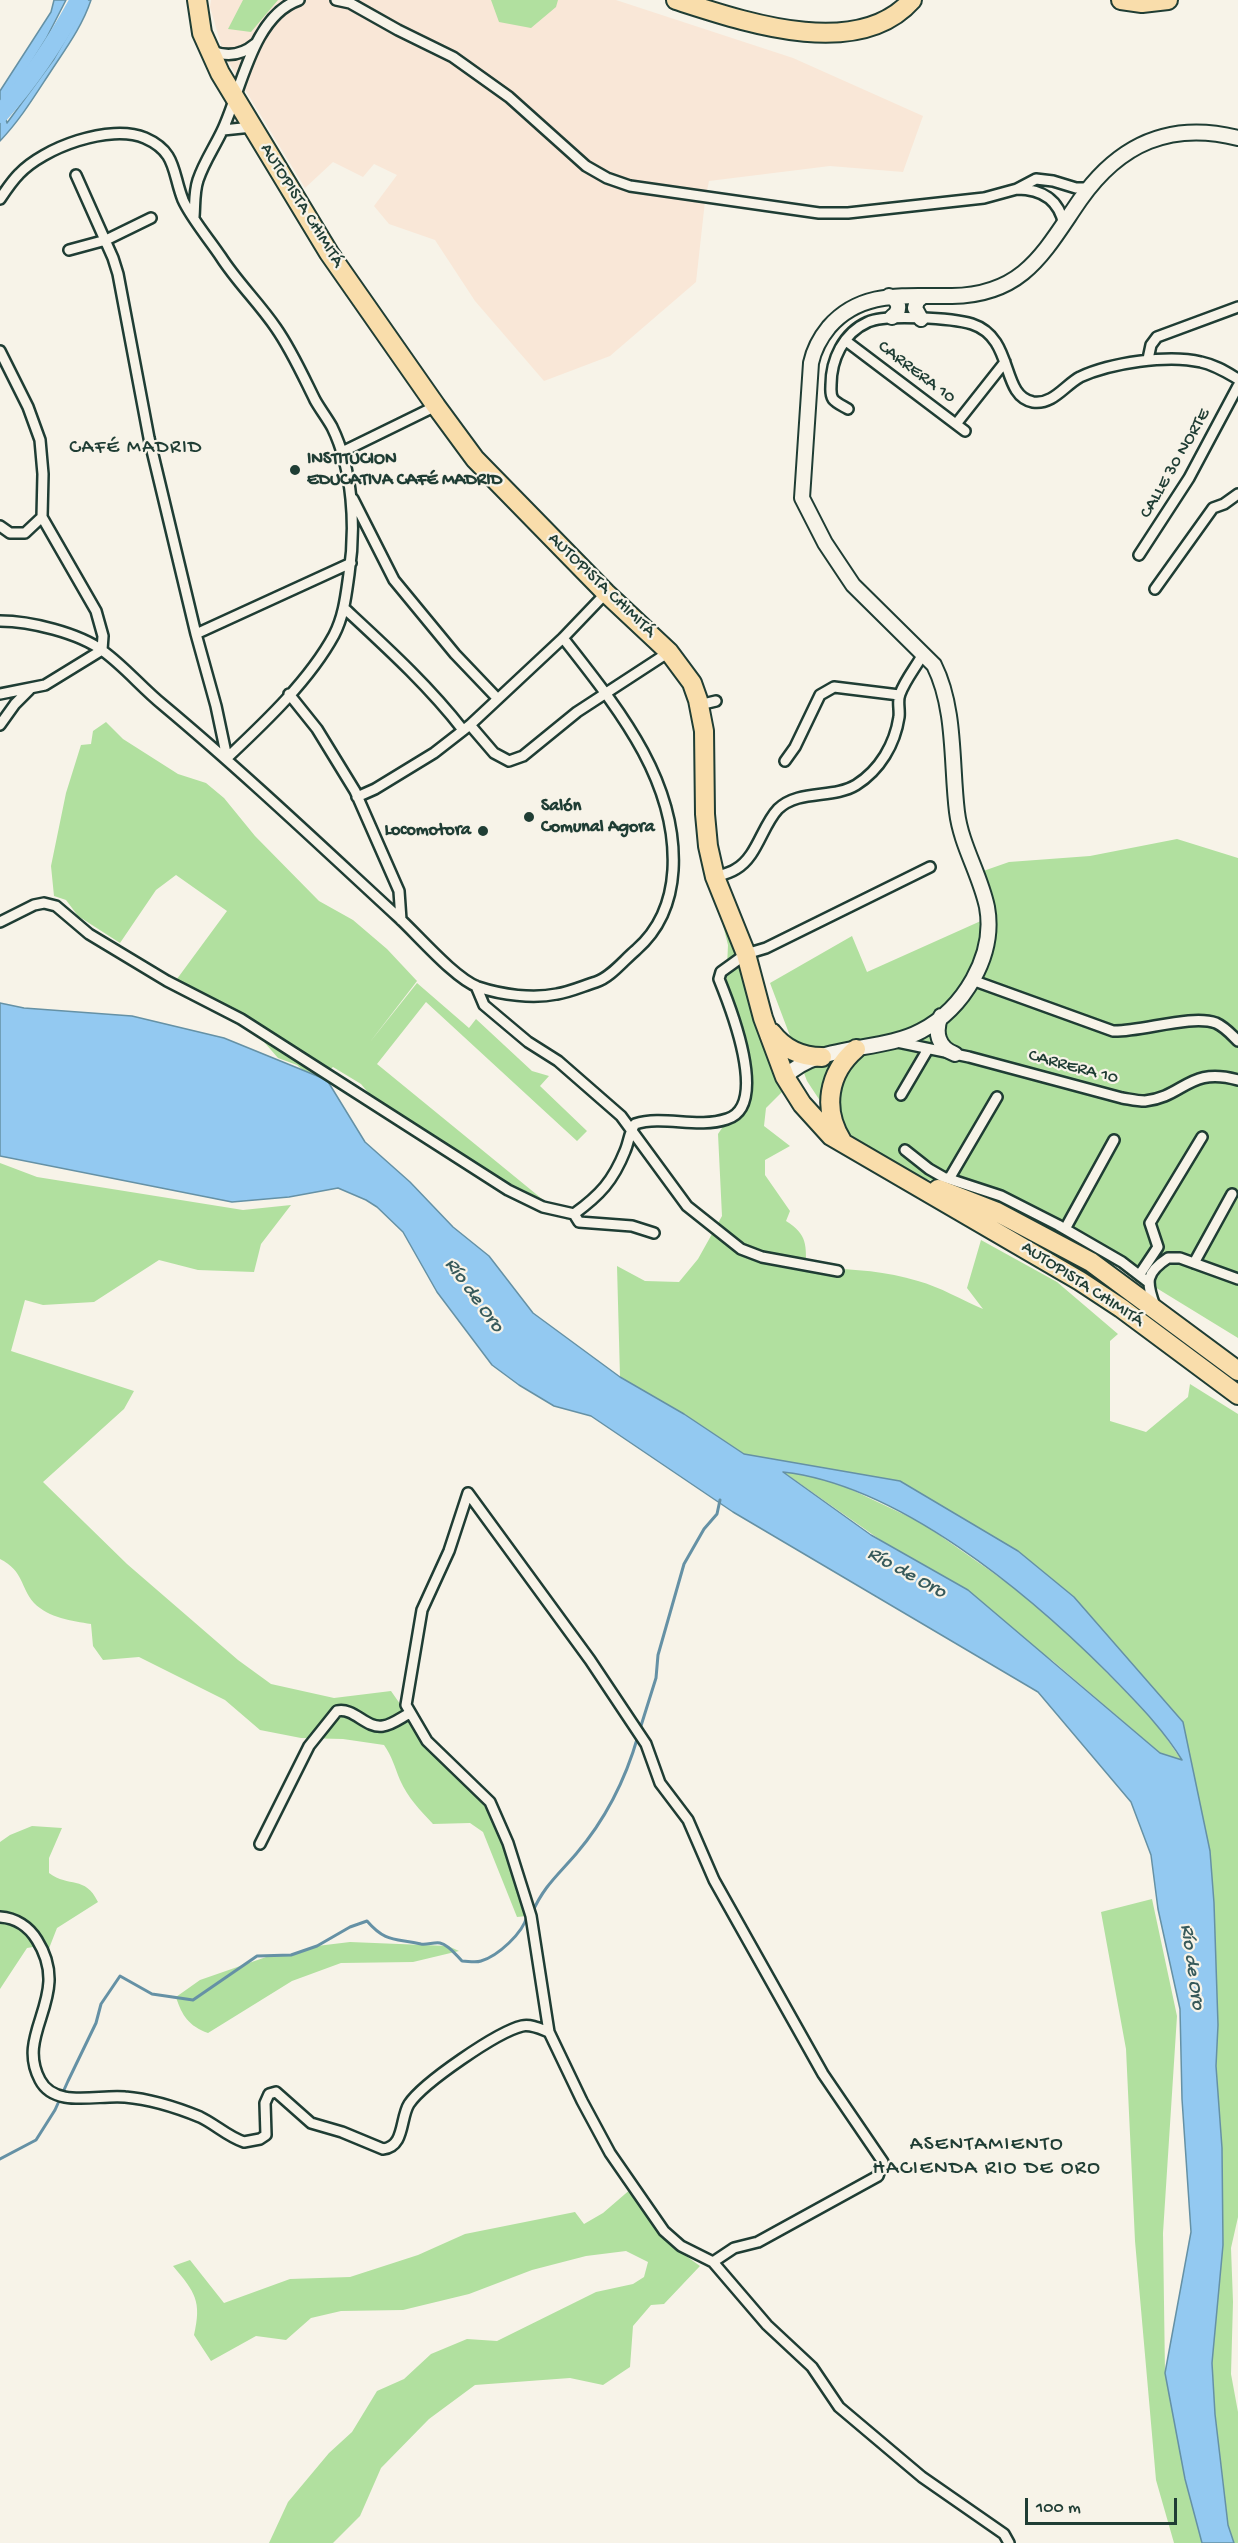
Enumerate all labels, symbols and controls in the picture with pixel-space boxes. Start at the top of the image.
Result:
street label: AUTOPISTA CHIMITÁ [254,140,348,272]
street label: CARRERA 10 [873,337,959,409]
street label: CALLE 30 NORTE [1136,405,1216,523]
district label: CAFÉ MADRID [69,437,203,461]
place label: INSTITUCION EDUCATIVA CAFÉ MADRID [307,449,502,492]
marker: INSTITUCION EDUCATIVA CAFÉ MADRID [288,463,302,477]
street label: AUTOPISTA CHIMITÁ [542,529,660,643]
place label: Salón Comunal Agora [541,796,655,838]
marker: Salón Comunal Agora [522,810,536,824]
place label: Locomotora [384,820,471,842]
marker: Locomotora [476,824,490,838]
street label: CARRERA 10 [1026,1046,1120,1090]
street label: AUTOPISTA CHIMITÁ [1017,1237,1147,1333]
water label: Río de Oro [438,1254,508,1338]
water label: Río de Oro [862,1543,950,1605]
water label: Río de Oro [1173,1923,1209,2011]
district label: ASENTAMIENTO HACIENDA RIO DE ORO [873,2133,1101,2183]
scale bar [1028,2486,1180,2524]
text: 100 m [1036,2498,1081,2519]

